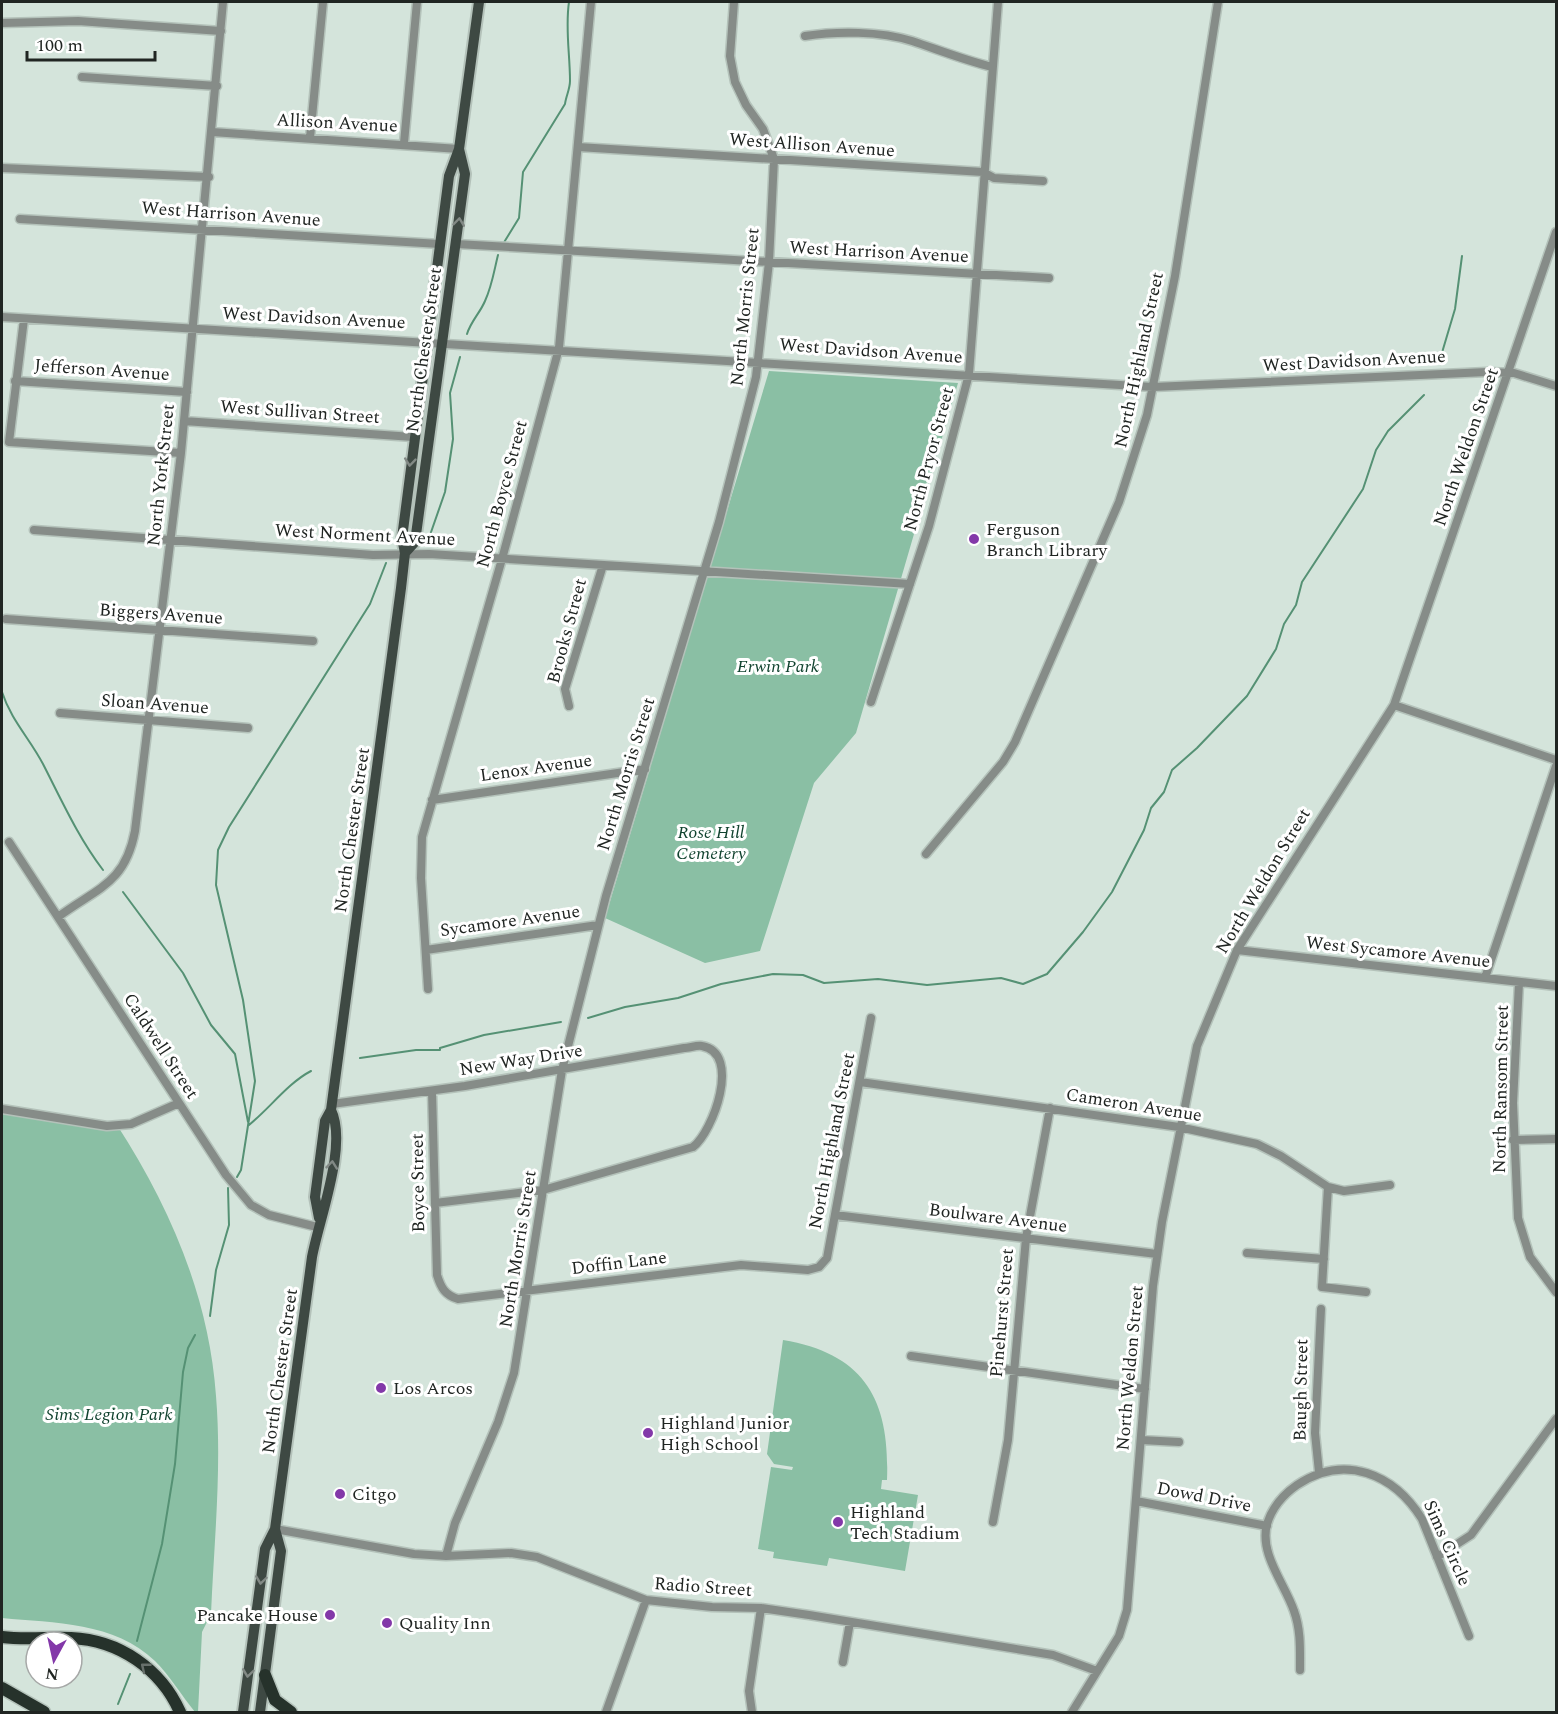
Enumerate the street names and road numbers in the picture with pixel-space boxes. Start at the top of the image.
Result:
street label: Allison Avenue [276,106,398,140]
street label: West Allison Avenue [728,126,896,164]
street label: West Harrison Avenue [140,194,322,234]
street label: North Morris Street [723,227,767,387]
street label: West Harrison Avenue [789,234,969,270]
street label: North Chester Street [399,266,449,434]
street label: North Highland Street [1107,270,1171,450]
street label: West Davidson Avenue [222,300,406,336]
street label: West Davidson Avenue [779,331,963,371]
street label: West Davidson Avenue [1262,343,1446,379]
street label: Jefferson Avenue [34,352,170,388]
street label: North Weldon Street [1426,364,1506,530]
street label: North Pryor Street [897,384,961,534]
street label: West Sullivan Street [219,393,381,431]
street label: North York Street [140,403,182,547]
street label: North Boyce Street [469,417,535,571]
street label: West Norment Avenue [274,517,456,553]
street label: Brooks Street [540,575,594,687]
street label: Biggers Avenue [98,596,224,632]
street label: Sloan Avenue [100,687,210,721]
street label: North Morris Street [590,694,662,854]
street label: North Chester Street [327,746,377,914]
street label: Lenox Avenue [478,747,594,789]
street label: North Weldon Street [1209,803,1317,959]
street label: Sycamore Avenue [438,898,582,944]
street label: West Sycamore Avenue [1304,929,1492,975]
street label: Caldwell Street [117,988,205,1104]
street label: North Ransom Street [1486,1004,1516,1174]
street label: New Way Drive [457,1037,585,1083]
street label: North Highland Street [802,1050,862,1232]
street label: Cameron Avenue [1064,1081,1204,1129]
street label: Boyce Street [404,1133,432,1233]
street label: North Morris Street [492,1168,544,1330]
street label: Boulware Avenue [927,1196,1069,1240]
street label: Doffin Lane [570,1244,668,1282]
street label: Pinehurst Street [983,1247,1021,1379]
street label: North Weldon Street [1109,1284,1151,1452]
street label: North Chester Street [255,1287,305,1455]
street label: Baugh Street [1287,1338,1315,1442]
street label: Dowd Drive [1154,1475,1254,1519]
street label: Sims Circle [1416,1496,1478,1590]
street label: Radio Street [653,1570,753,1604]

